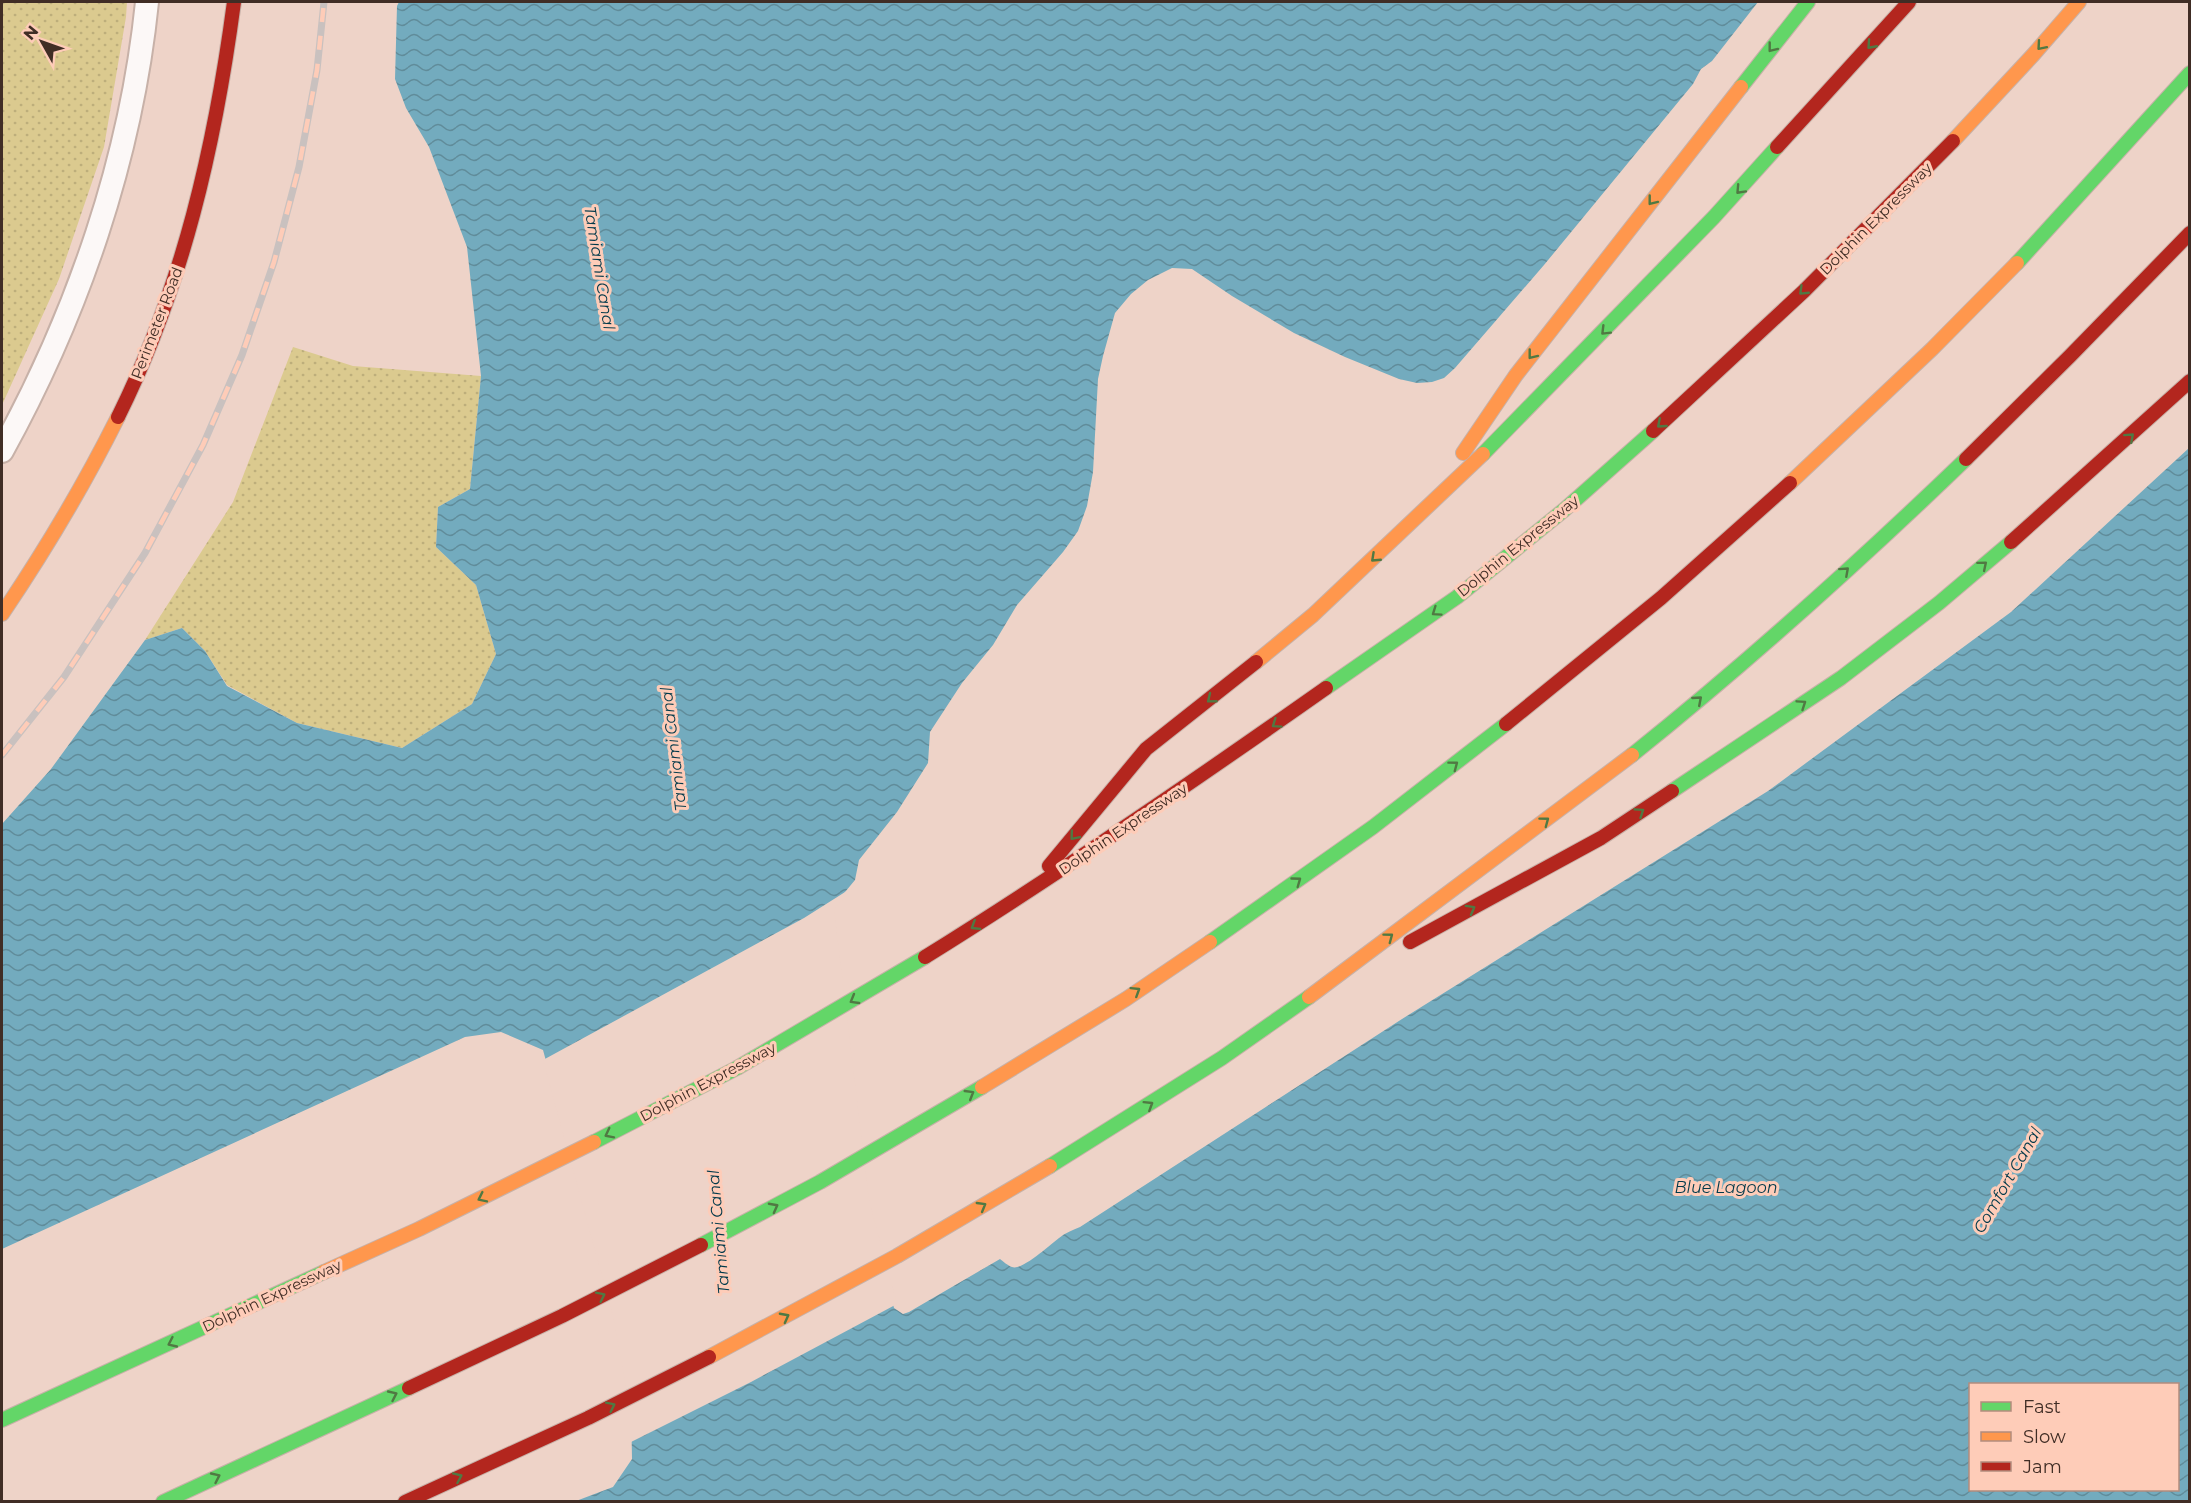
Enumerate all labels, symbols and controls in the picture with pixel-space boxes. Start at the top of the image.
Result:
north arrow [12,12,72,72]
text: N [19,22,42,44]
one-way arrow [1867,38,1878,49]
one-way arrow [2037,39,2048,50]
one-way arrow [1769,41,1780,52]
street label: Dolphin Expressway [1815,158,1936,279]
one-way arrow [1736,182,1747,193]
one-way arrow [1648,195,1659,206]
water label: Tamiami Canal [580,205,619,332]
street label: Perimeter Road [126,264,187,382]
one-way arrow [1800,284,1811,295]
one-way arrow [1601,324,1612,334]
one-way arrow [1528,348,1539,359]
one-way arrow [1657,417,1667,428]
one-way arrow [2123,433,2134,444]
street label: Dolphin Expressway [1453,490,1583,601]
one-way arrow [1371,551,1382,562]
one-way arrow [1976,561,1987,572]
one-way arrow [1838,567,1849,578]
one-way arrow [1431,605,1442,616]
water label: Tamiami Canal [656,685,691,812]
one-way arrow [1207,691,1218,702]
one-way arrow [1691,696,1702,707]
one-way arrow [1795,700,1806,711]
one-way arrow [1272,717,1283,728]
one-way arrow [1447,762,1458,773]
street label: Dolphin Expressway [1055,778,1191,879]
one-way arrow [1633,808,1644,819]
one-way arrow [1539,817,1550,828]
one-way arrow [1070,829,1081,840]
one-way arrow [1291,878,1302,889]
one-way arrow [1465,905,1475,916]
one-way arrow [971,919,982,930]
one-way arrow [1382,933,1393,944]
one-way arrow [1130,987,1140,999]
one-way arrow [850,992,860,1004]
street label: Dolphin Expressway [637,1037,780,1125]
one-way arrow [964,1089,974,1101]
one-way arrow [1142,1101,1153,1112]
water label: Comfort Canal [1970,1123,2046,1236]
one-way arrow [605,1127,616,1138]
water label: Tamiami Canal [704,1168,733,1295]
water label: Blue Lagoon [1675,1178,1777,1197]
one-way arrow [477,1191,488,1203]
one-way arrow [976,1202,986,1213]
one-way arrow [768,1203,778,1214]
street label: Dolphin Expressway [199,1255,345,1336]
one-way arrow [595,1292,606,1304]
one-way arrow [779,1313,789,1324]
one-way arrow [167,1335,178,1347]
legend [1969,1383,2179,1491]
one-way arrow [387,1391,398,1403]
text: Fast [2023,1396,2061,1418]
one-way arrow [605,1401,616,1413]
text: Slow [2023,1426,2066,1448]
text: Jam [2022,1456,2062,1478]
one-way arrow [210,1473,221,1485]
one-way arrow [452,1473,463,1485]

